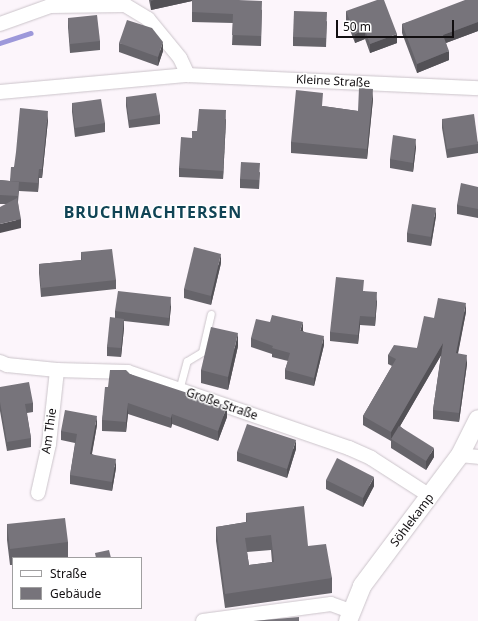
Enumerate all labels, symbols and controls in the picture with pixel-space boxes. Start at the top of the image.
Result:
scale bar [338,12,456,38]
text: 50 m [343,18,371,35]
street label: Kleine Straße [295,72,371,90]
district label: BRUCHMACHTERSEN [64,202,242,222]
street label: Große Straße [184,385,260,423]
street label: Am Thie [39,407,59,455]
street label: Söhlekamp [387,491,437,549]
legend [12,557,142,609]
text: Straße [50,565,87,582]
text: Gebäude [50,585,101,602]

